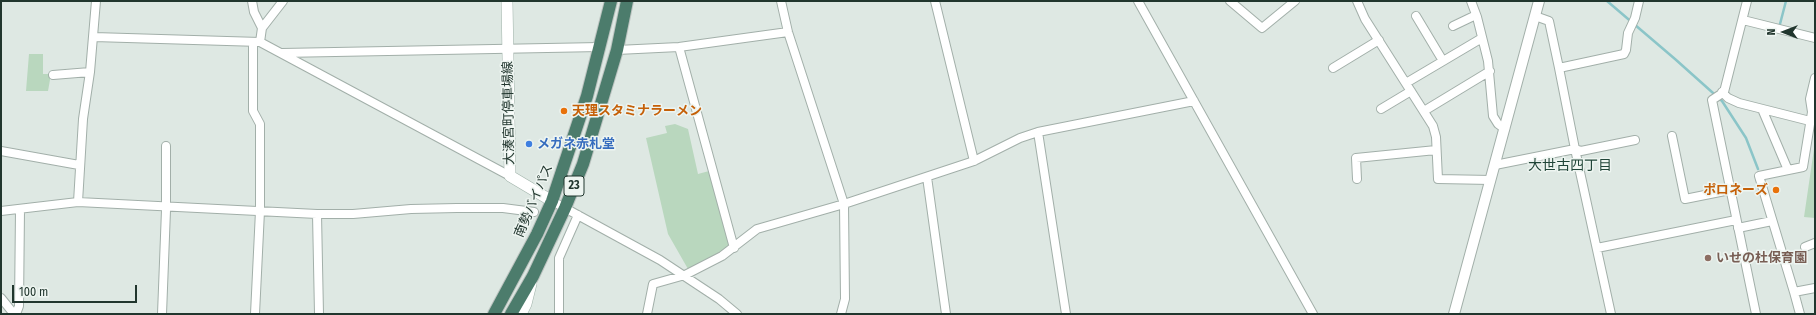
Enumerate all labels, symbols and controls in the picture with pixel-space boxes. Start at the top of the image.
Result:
north arrow [1764,12,1804,52]
text: N [1765,29,1778,35]
street label: 大湊宮町停車場線 [500,61,518,165]
place label: 天理スタミナラーメン [572,103,702,119]
marker: 天理スタミナラーメン [559,106,569,116]
place label: メガネ赤札堂 [537,136,615,152]
marker: メガネ赤札堂 [524,139,534,149]
district label: 大世古四丁目 [1528,158,1612,174]
street label: 南勢バイパス [512,162,556,240]
road number: 23 [564,176,584,196]
place label: ポロネーズ [1703,182,1768,198]
marker: ポロネーズ [1771,185,1781,195]
place label: いせの杜保育園 [1716,250,1807,266]
marker: いせの杜保育園 [1703,253,1713,263]
scale bar [14,277,139,303]
text: 100 m [19,285,48,299]

